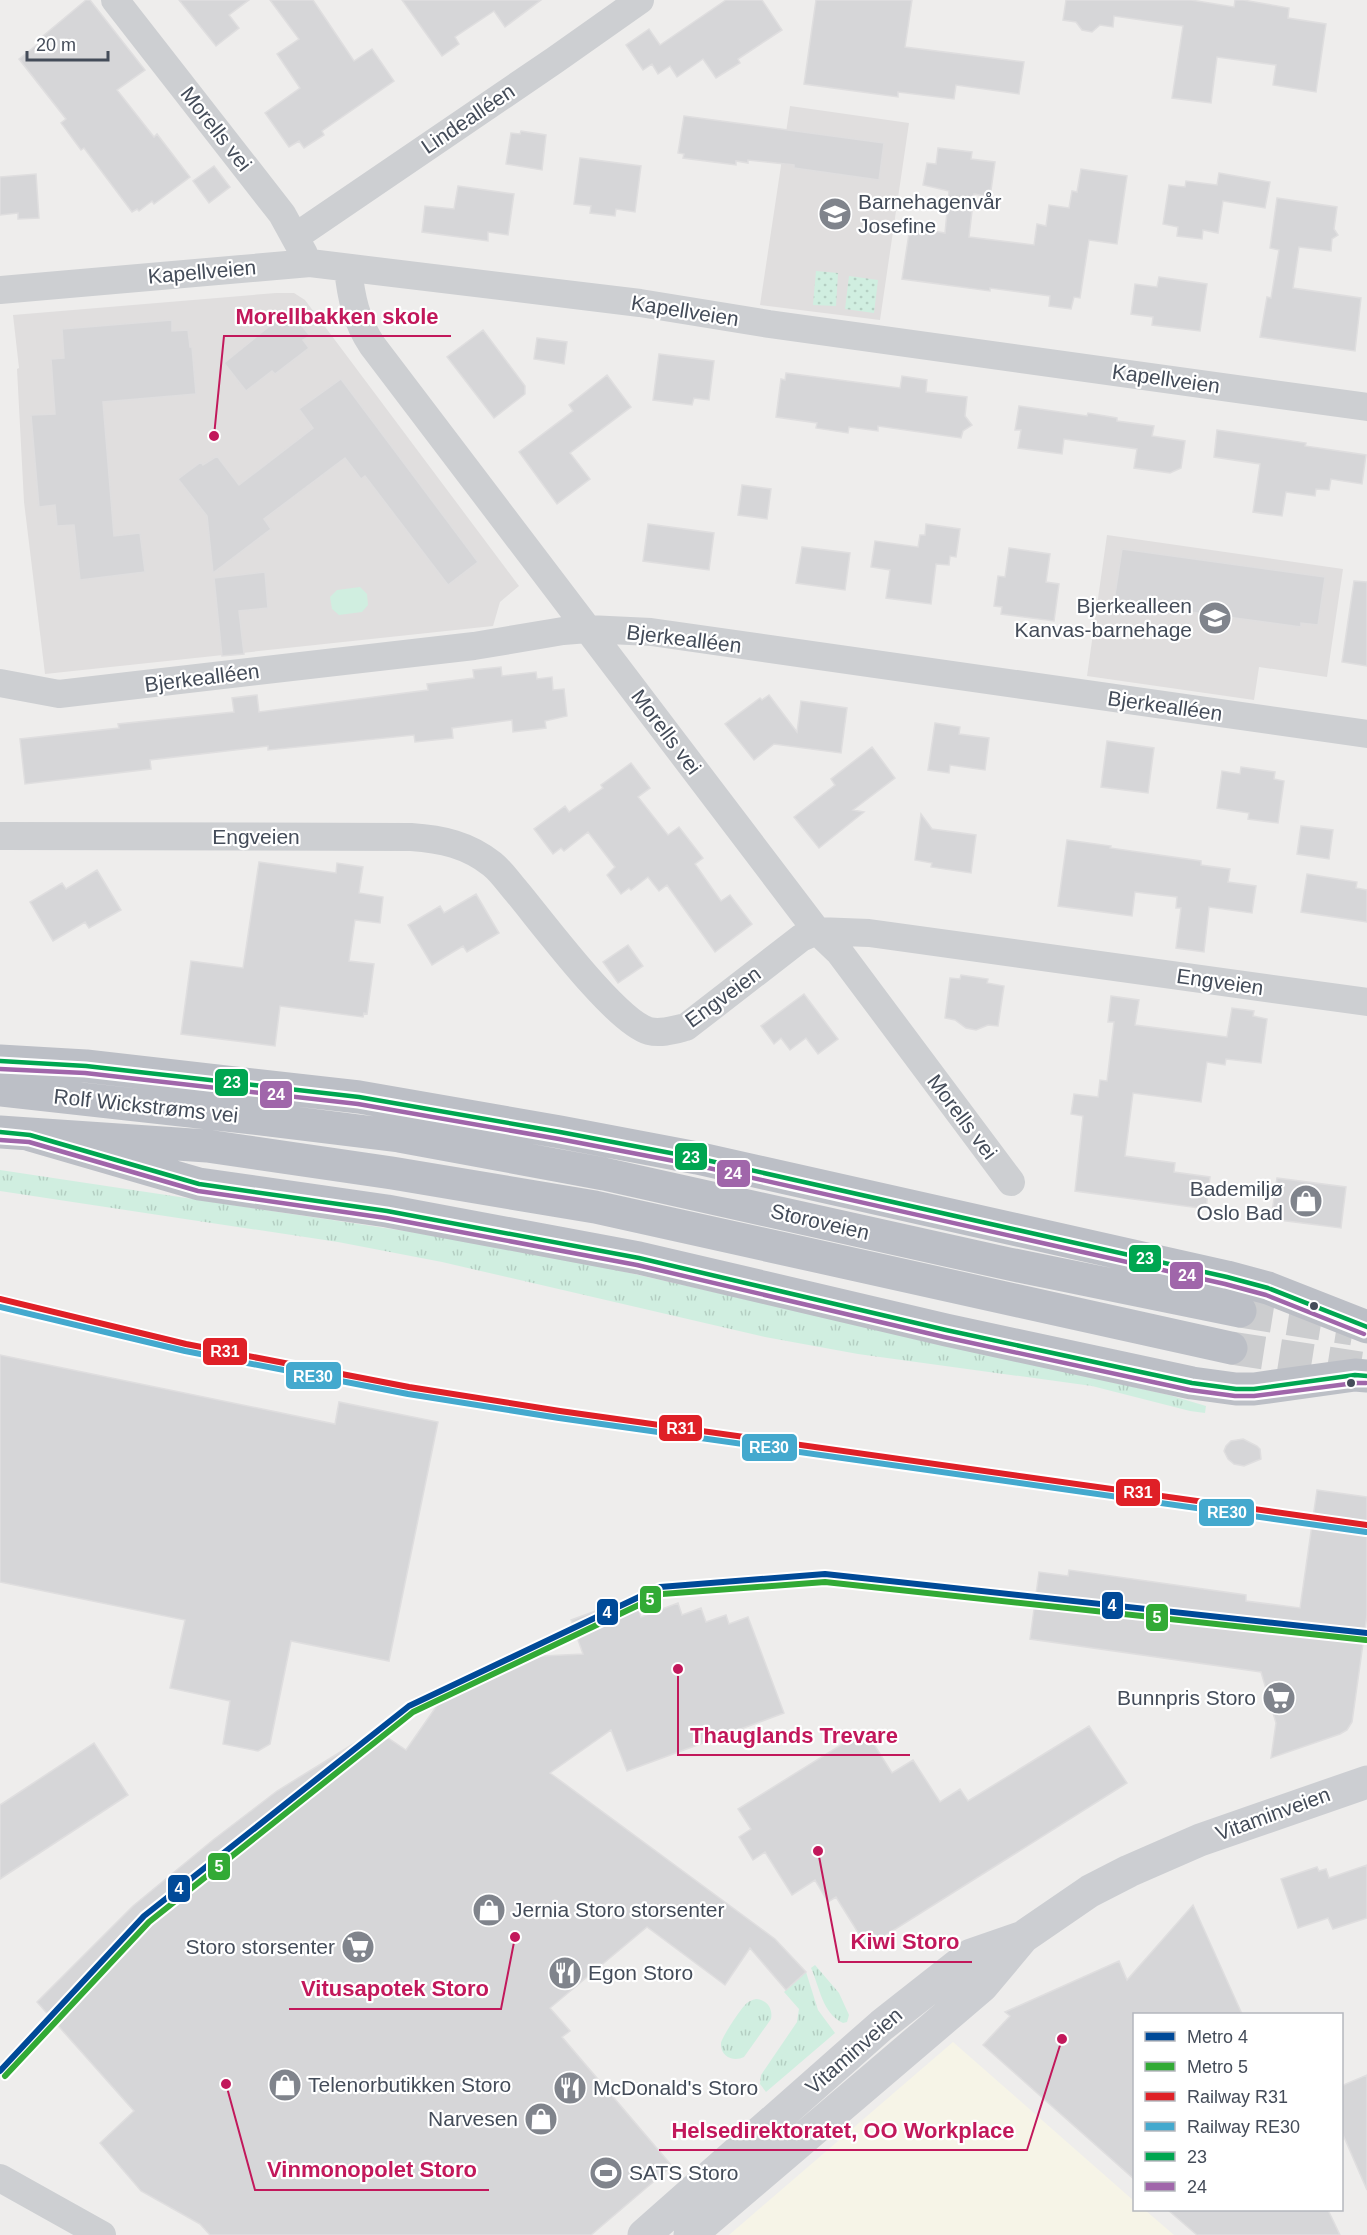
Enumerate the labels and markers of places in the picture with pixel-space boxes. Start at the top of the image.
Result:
place label: Barnehagenvår Josefine [858,190,1002,237]
school or university icon: Barnehagenvår Josefine [817,196,853,232]
callout: Morellbakken skole [224,296,451,336]
place label: Bjerkealleen Kanvas-barnehage [1015,594,1192,641]
school or university icon: Bjerkealleen Kanvas-barnehage [1197,600,1233,636]
place label: Bademiljø Oslo Bad [1190,1177,1283,1224]
shop icon: Bademiljø Oslo Bad [1288,1183,1324,1219]
unlabelled marker [1308,1300,1320,1312]
unlabelled marker [1345,1377,1357,1389]
supermarket icon: Bunnpris Storo [1261,1680,1297,1716]
place label: Bunnpris Storo [1117,1686,1256,1709]
callout: Thauglands Trevare [678,1715,910,1755]
shop icon: Jernia Storo storsenter [471,1892,507,1928]
place label: Jernia Storo storsenter [512,1898,724,1921]
callout: Kiwi Storo [839,1922,972,1962]
supermarket icon: Storo storsenter [340,1929,376,1965]
place label: Storo storsenter [186,1935,335,1958]
restaurant icon: Egon Storo [547,1955,583,1991]
place label: Egon Storo [588,1961,693,1984]
callout: Vitusapotek Storo [289,1969,501,2009]
shop icon: Telenorbutikken Storo [267,2067,303,2103]
restaurant icon: McDonald's Storo [552,2070,588,2106]
place label: Telenorbutikken Storo [308,2073,511,2096]
place label: McDonald's Storo [593,2076,758,2099]
shop icon: Narvesen [523,2101,559,2137]
place label: Narvesen [428,2107,518,2130]
callout: Helsedirektoratet, OO Workplace [659,2110,1027,2150]
callout: Vinmonopolet Storo [255,2150,489,2190]
sports icon: SATS Storo [588,2155,624,2191]
place label: SATS Storo [629,2161,738,2184]

